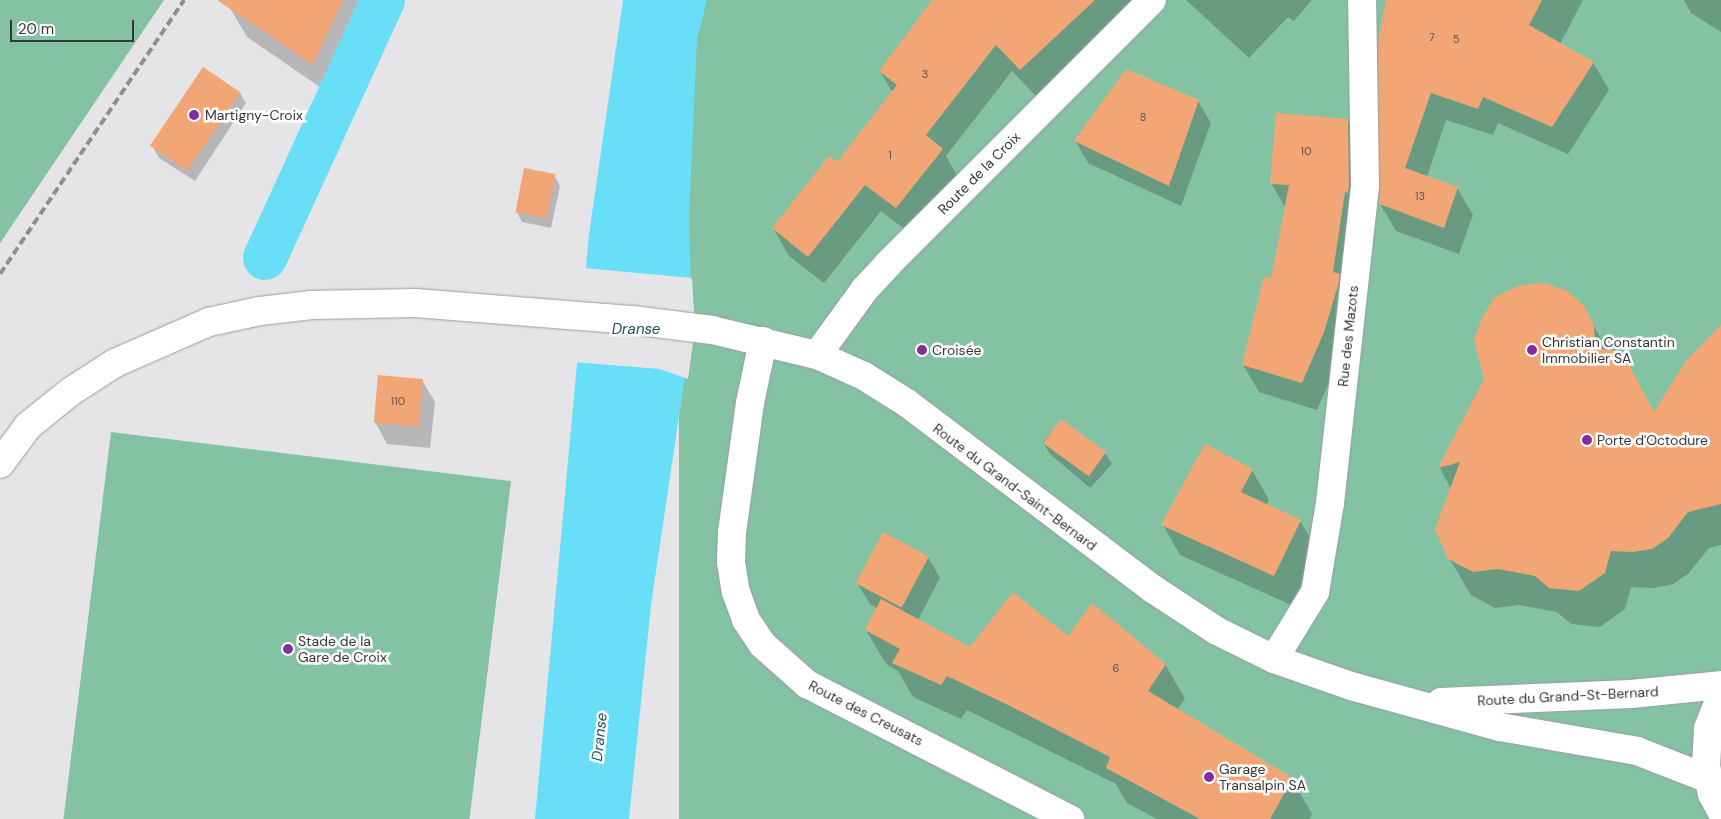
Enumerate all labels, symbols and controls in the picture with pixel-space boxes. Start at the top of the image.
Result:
scale bar [12,10,136,42]
text: 20 m [18,19,54,39]
house number: 7 [1429,30,1435,44]
house number: 5 [1453,32,1459,46]
house number: 3 [922,67,928,81]
place label: Martigny-Croix [205,107,303,123]
marker: Martigny-Croix [187,108,201,122]
house number: 8 [1140,110,1146,124]
street label: Route de la Croix [934,128,1024,218]
house number: 10 [1301,144,1311,158]
house number: 1 [888,148,892,162]
house number: 13 [1415,189,1425,203]
street label: Rue des Mazots [1334,284,1362,388]
water label: Dranse [612,321,660,339]
place label: Christian Constantin Immobilier SA [1542,334,1675,367]
place label: Croisée [932,342,982,358]
marker: Croisée [916,344,928,356]
marker: Christian Constantin Immobilier SA [1526,344,1538,356]
house number: 110 [391,394,405,408]
street label: Route du Grand-Saint-Bernard [930,420,1100,554]
place label: Porte d'Octodure [1597,432,1708,448]
marker: Porte d'Octodure [1581,434,1593,446]
place label: Stade de la Gare de Croix [298,633,387,666]
marker: Stade de la Gare de Croix [282,643,294,655]
house number: 6 [1113,661,1119,675]
street label: Route des Creusats [806,677,926,749]
street label: Route du Grand-St-Bernard [1477,683,1659,709]
water label: Dranse [589,712,611,762]
place label: Garage Transalpin SA [1219,761,1306,794]
marker: Garage Transalpin SA [1203,771,1215,783]

